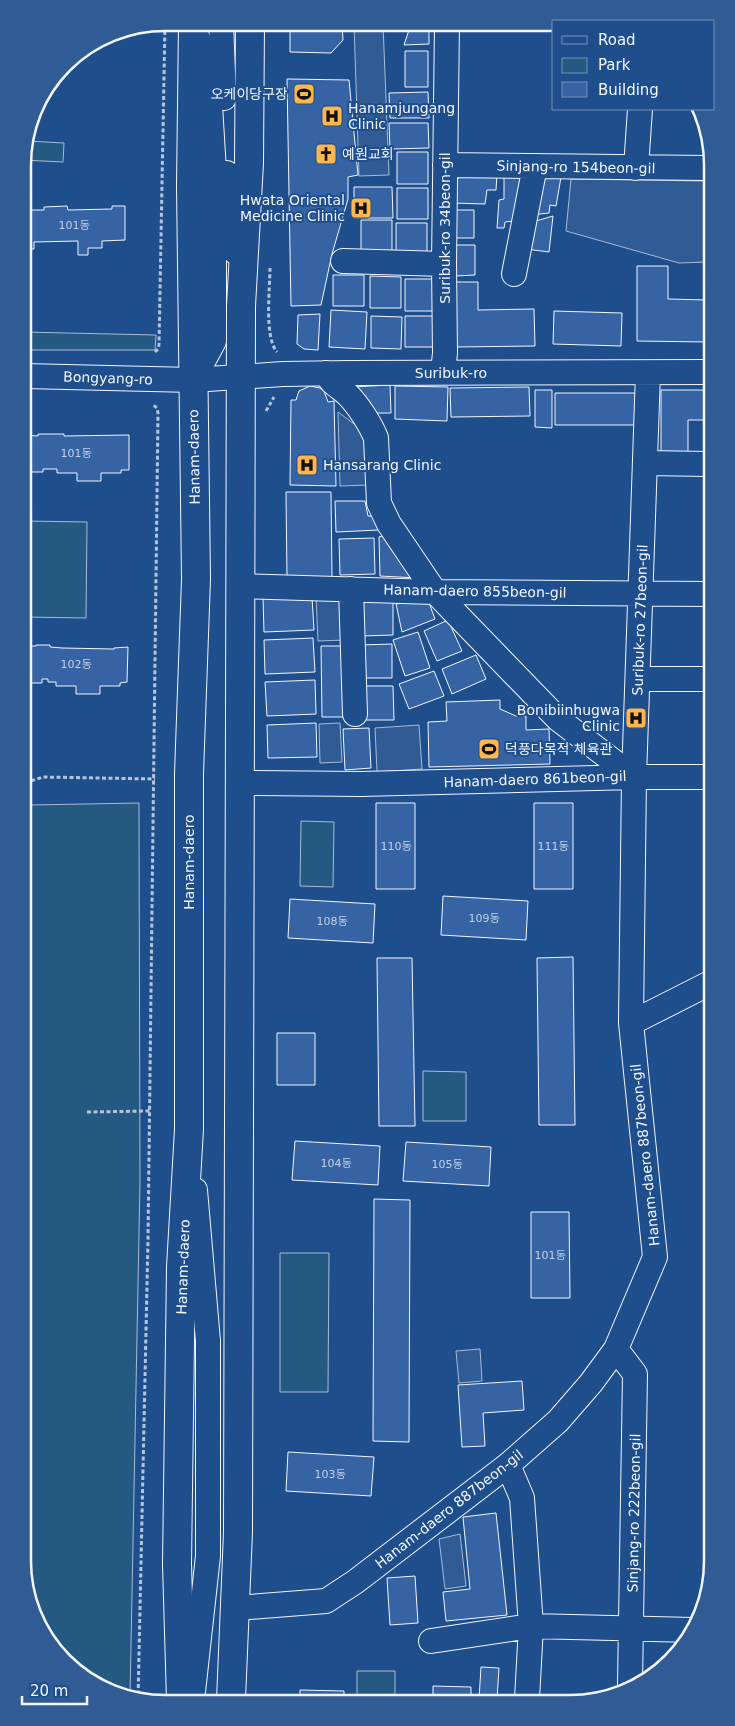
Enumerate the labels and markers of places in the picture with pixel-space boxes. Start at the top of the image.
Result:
sports icon: 오케이당구장 [292,82,316,106]
place label: 오케이당구장 [211,86,288,102]
place label: Hanamjungang Clinic [348,100,455,132]
hospital icon: Hanamjungang Clinic [320,104,344,128]
church icon: 예원교회 [314,142,338,166]
place label: 예원교회 [342,146,394,162]
place label: Hwata Oriental Medicine Clinic [240,192,345,224]
hospital icon: Hwata Oriental Medicine Clinic [349,196,373,220]
hospital icon: Hansarang Clinic [295,453,319,477]
place label: Hansarang Clinic [323,457,441,473]
place label: Bonibiinhugwa Clinic [517,702,620,734]
hospital icon: Bonibiinhugwa Clinic [624,706,648,730]
sports icon: 덕풍다목적 체육관 [477,737,501,761]
place label: 덕풍다목적 체육관 [505,741,613,757]

